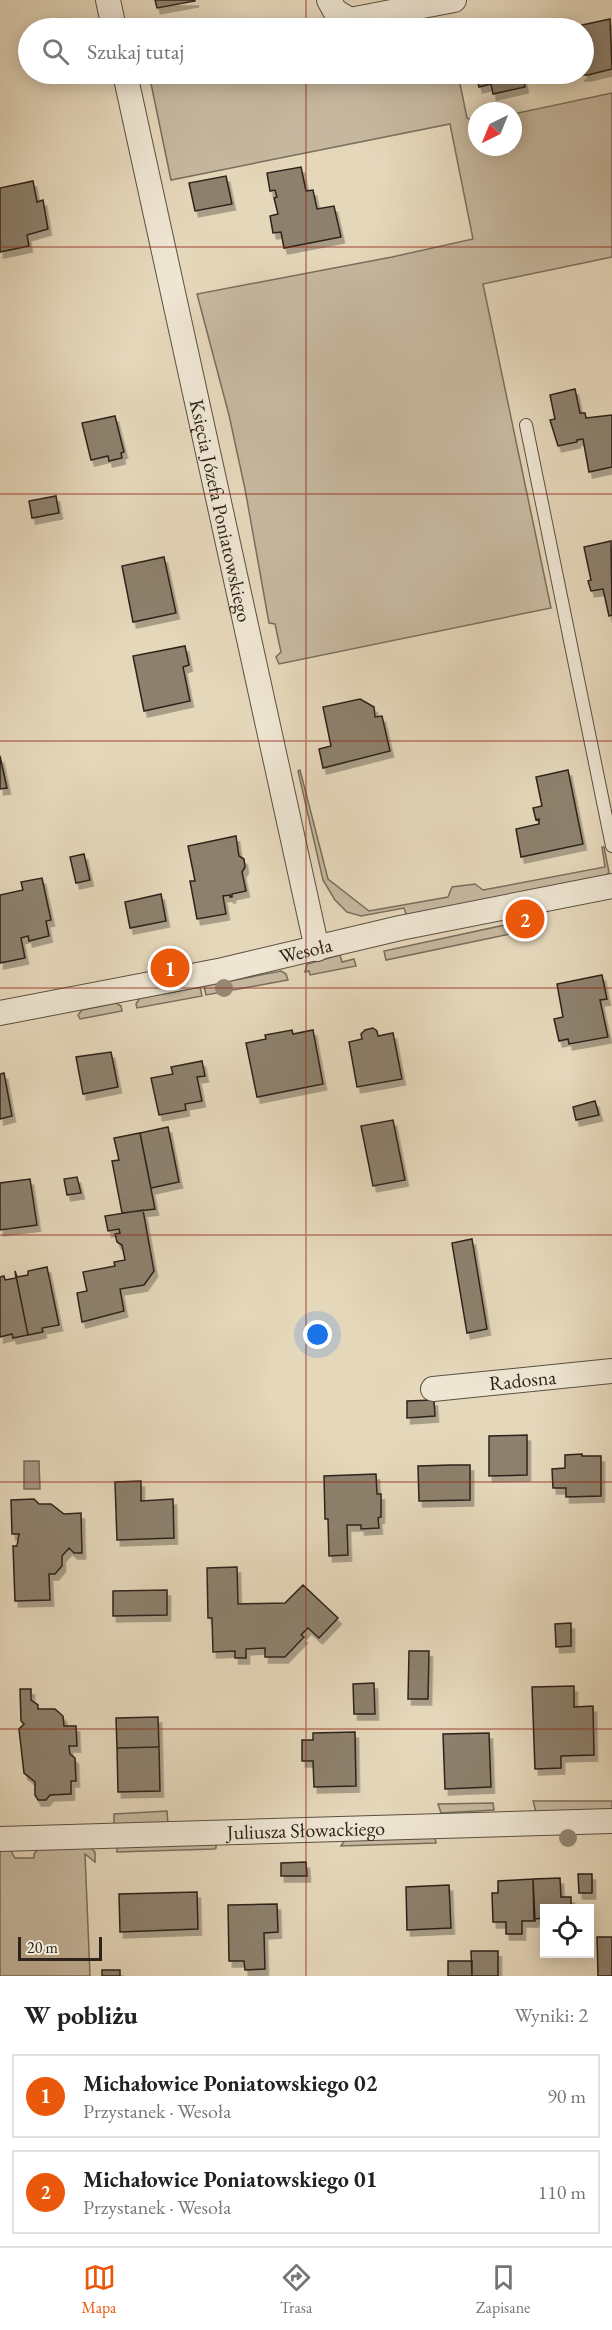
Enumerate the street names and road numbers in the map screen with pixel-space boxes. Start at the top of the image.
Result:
street label: Księcia Józefa Poniatowskiego [184,397,258,625]
street label: Wesoła [276,932,335,969]
street label: Radosna [488,1364,557,1396]
street label: Juliusza Słowackiego [224,1815,386,1845]

